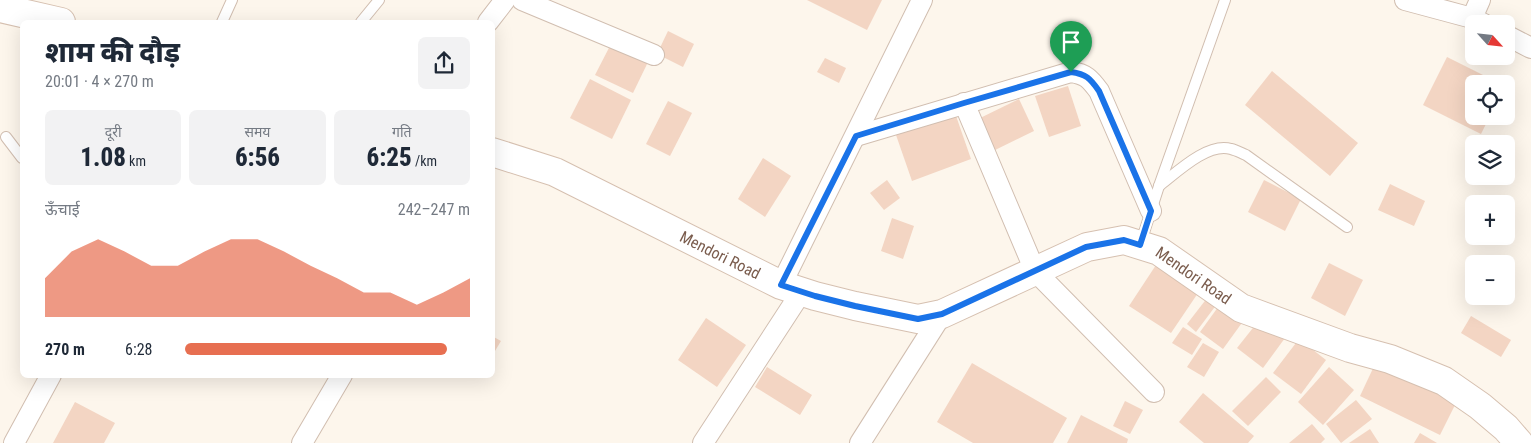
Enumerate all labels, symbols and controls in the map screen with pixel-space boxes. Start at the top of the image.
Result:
north arrow [1465,15,1515,65]
map controls [1465,15,1515,305]
pin [1050,21,1092,72]
icon: arrive [1057,28,1085,56]
text: शाम की दौड़ [45,36,180,69]
button: share [418,37,470,89]
text: 20:01 · 4 × 270 m [45,72,154,91]
button: locate [1465,75,1515,125]
text: दूरी [105,124,122,140]
text: समय [245,124,270,140]
text: गति [392,124,412,140]
button: layers [1465,135,1515,185]
text: 1.08 [80,143,126,172]
text: 6:56 [235,143,280,172]
text: 6:25 [367,143,412,172]
text: km [126,153,146,169]
text: /km [412,153,437,169]
button: + [1465,195,1515,245]
text: ऊँचाई [45,200,80,219]
text: 242–247 m [398,200,470,219]
street label: Mendori Road [677,227,764,283]
street label: Mendori Road [1152,243,1235,308]
button: − [1465,255,1515,305]
text: 270 m [45,340,85,359]
text: 6:28 [125,340,152,359]

